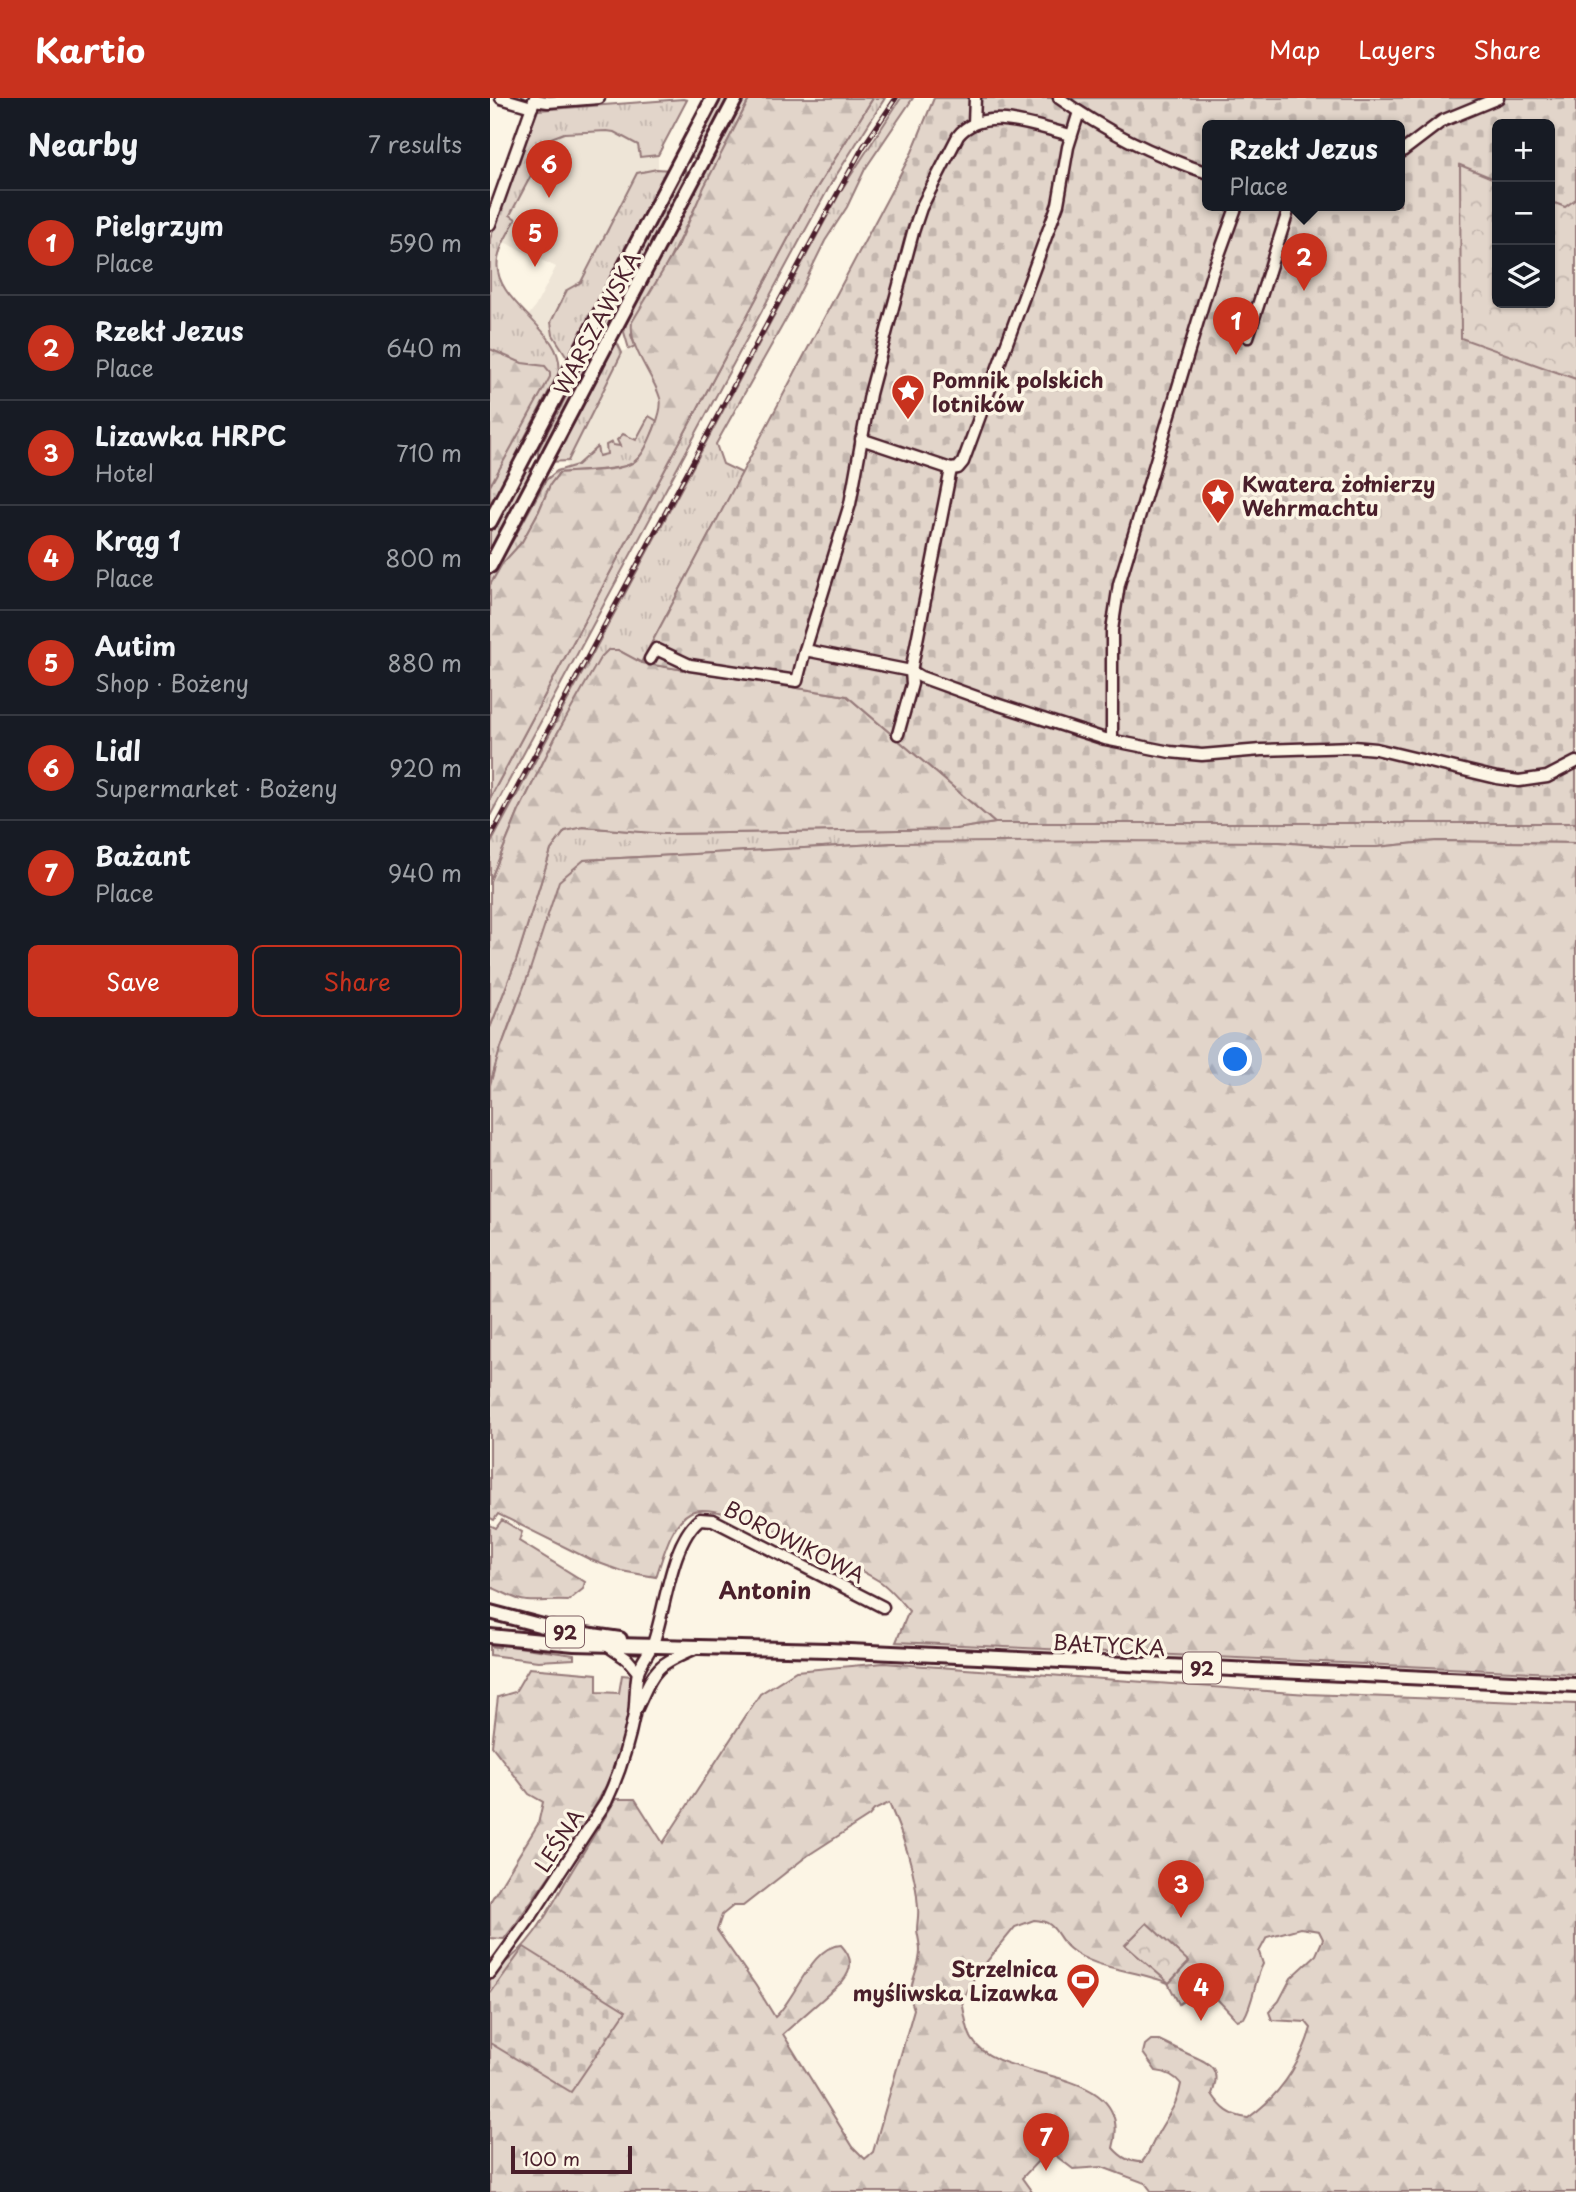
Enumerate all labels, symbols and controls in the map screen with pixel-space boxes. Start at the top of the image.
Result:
text: Kartio [35,24,145,74]
text: Map [1269,31,1320,67]
text: Layers [1358,31,1435,67]
text: Share [1473,31,1541,67]
map controls [1492,119,1555,308]
button: + [1492,119,1555,182]
popup [1202,120,1405,211]
text: Nearby [28,121,138,166]
text: 7 results [368,126,462,161]
text: Rzekł Jezus [1229,129,1378,168]
pin: 6 [526,140,572,198]
text: Place [1229,168,1288,203]
button: − [1492,182,1555,245]
text: Pielgrzym [95,206,224,245]
pin: 5 [512,209,558,267]
text: 1 [46,225,57,260]
text: 590 m [388,225,462,260]
pin: 2 [1281,233,1327,291]
text: Place [95,245,154,280]
street label: WARSZAWSKA [545,245,647,401]
button: layers [1492,245,1555,308]
pin: 1 [1213,297,1259,355]
text: Rzekł Jezus [95,311,244,350]
text: 2 [43,330,59,365]
text: 640 m [386,330,462,365]
text: Place [95,350,154,385]
place label: Pomnik polskich lotników [932,363,1104,419]
place icon: Pomnik polskich lotników [889,372,927,421]
text: Lizawka HRPC [95,416,286,455]
text: 3 [43,435,59,470]
text: 710 m [396,435,462,470]
text: Hotel [95,455,154,490]
place label: Kwatera żołnierzy Wehrmachtu [1242,467,1435,523]
place icon: Kwatera żołnierzy Wehrmachtu [1199,476,1237,525]
text: Krąg 1 [95,521,181,560]
text: 4 [43,540,59,575]
text: 800 m [385,540,462,575]
text: Place [95,560,154,595]
text: Autim [95,626,176,665]
text: 5 [44,645,58,680]
text: 880 m [388,645,462,680]
text: Shop · Bożeny [95,665,249,700]
text: Lidl [95,731,141,770]
text: 6 [43,750,59,785]
text: 920 m [389,750,462,785]
text: Supermarket · Bożeny [95,770,338,805]
text: Bażant [95,836,191,875]
text: 7 [44,855,58,890]
text: 940 m [388,855,462,890]
text: Place [95,875,154,910]
button: Save [28,945,238,1017]
button: Share [252,945,462,1017]
your location [1218,1042,1252,1076]
street label: BOROWIKOWA [719,1492,871,1590]
district label: Antonin [719,1572,811,1607]
road number: 92 [546,1616,584,1648]
street label: BAŁTYCKA [1052,1625,1166,1663]
road number: 92 [1183,1652,1221,1684]
street label: LEŚNA [525,1802,591,1878]
pin: 3 [1158,1860,1204,1918]
place label: Strzelnica myśliwska Lizawka [853,1952,1058,2008]
sports icon: Strzelnica myśliwska Lizawka [1064,1961,1102,2010]
pin: 4 [1178,1963,1224,2021]
pin: 7 [1023,2113,1069,2171]
scale bar [511,2143,632,2175]
text: 100 m [522,2144,580,2172]

